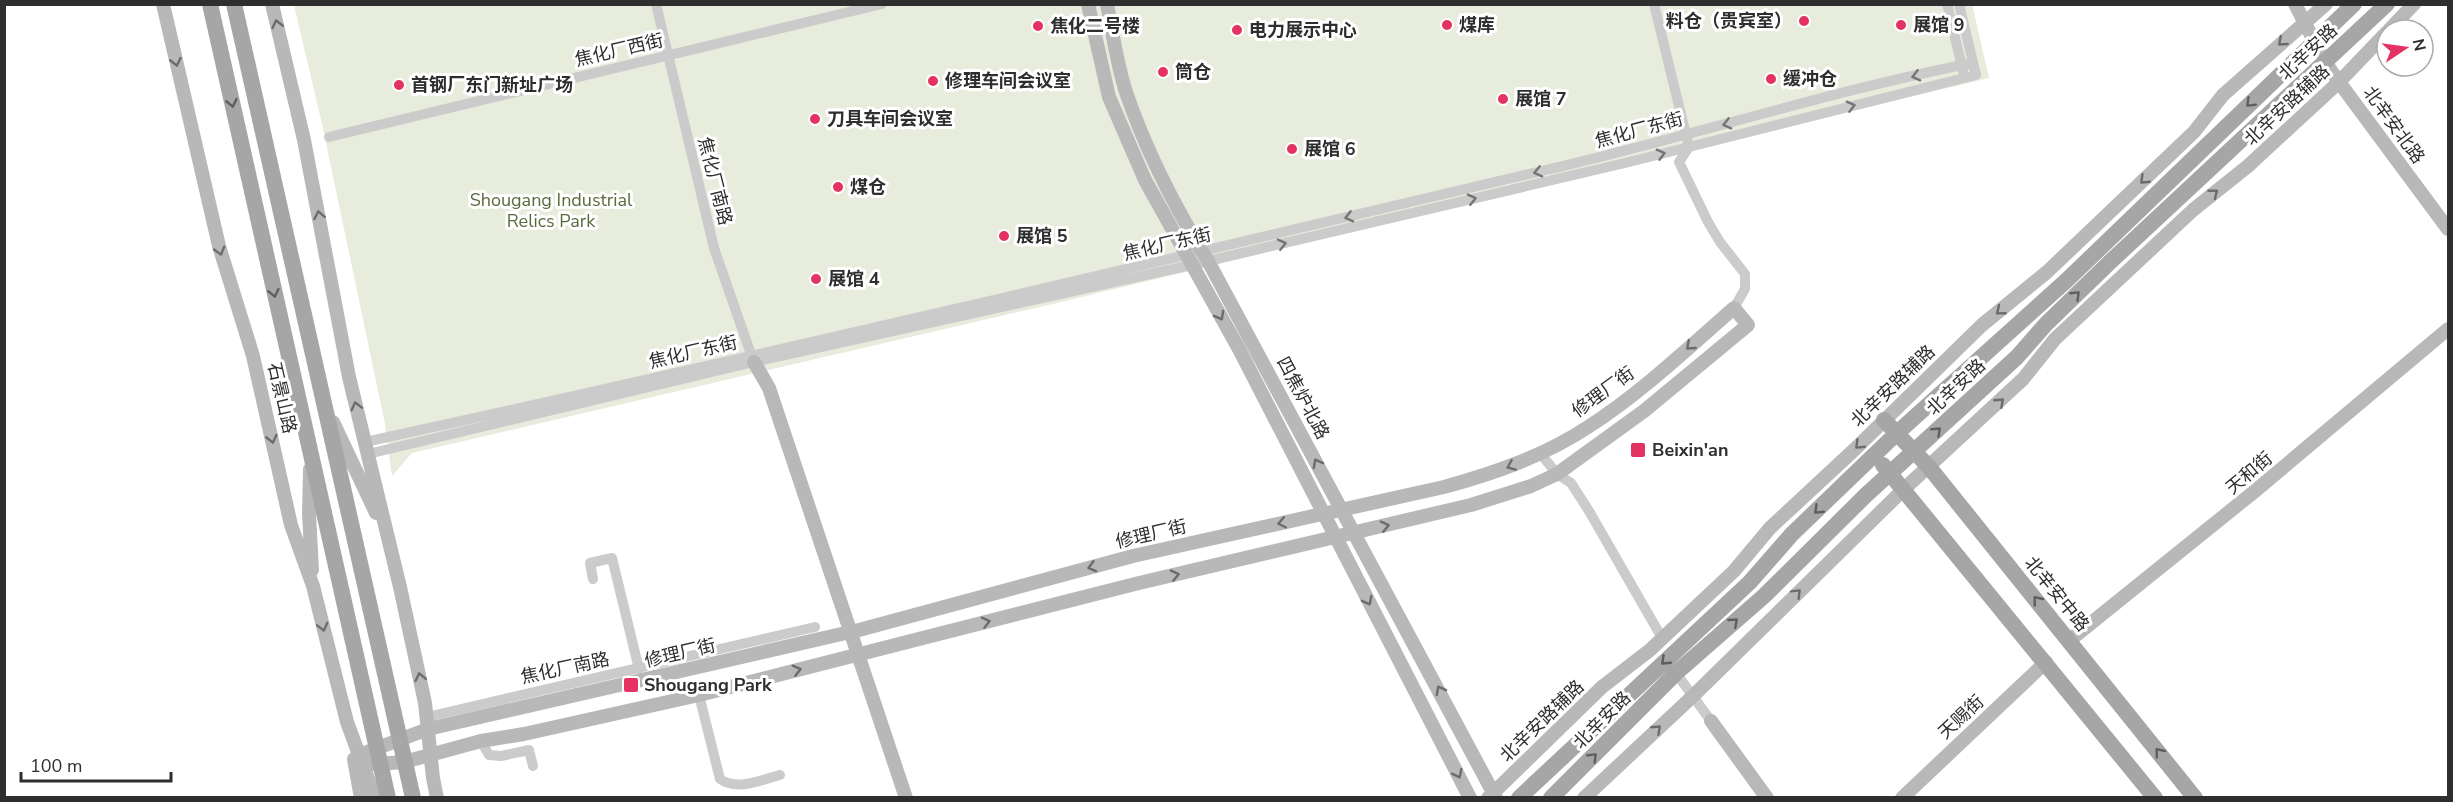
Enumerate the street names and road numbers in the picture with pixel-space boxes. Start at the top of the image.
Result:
street label: 北辛安路 [2273,19,2343,85]
street label: 焦化厂西街 [572,28,666,72]
street label: 北辛安路辅路 [2239,59,2335,151]
street label: 北辛安北路 [2358,82,2430,168]
street label: 焦化厂东街 [1592,107,1686,153]
street label: 焦化厂南路 [692,134,738,228]
street label: 焦化厂东街 [1120,222,1214,266]
street label: 焦化厂东街 [646,330,740,374]
street label: 北辛安路辅路 [1846,340,1940,432]
street label: 四焦炉北路 [1271,353,1335,443]
street label: 北辛安路 [1921,354,1991,420]
street label: 石景山路 [262,360,302,436]
street label: 修理厂街 [1567,361,1639,423]
street label: 天和街 [2221,446,2277,500]
street label: 修理厂街 [1113,514,1189,554]
street label: 北辛安中路 [2019,551,2095,637]
street label: 修理厂街 [642,633,718,673]
street label: 焦化厂南路 [518,647,612,689]
street label: 北辛安路辅路 [1495,675,1589,767]
street label: 北辛安路 [1568,686,1636,754]
street label: 天赐街 [1933,690,1989,744]

